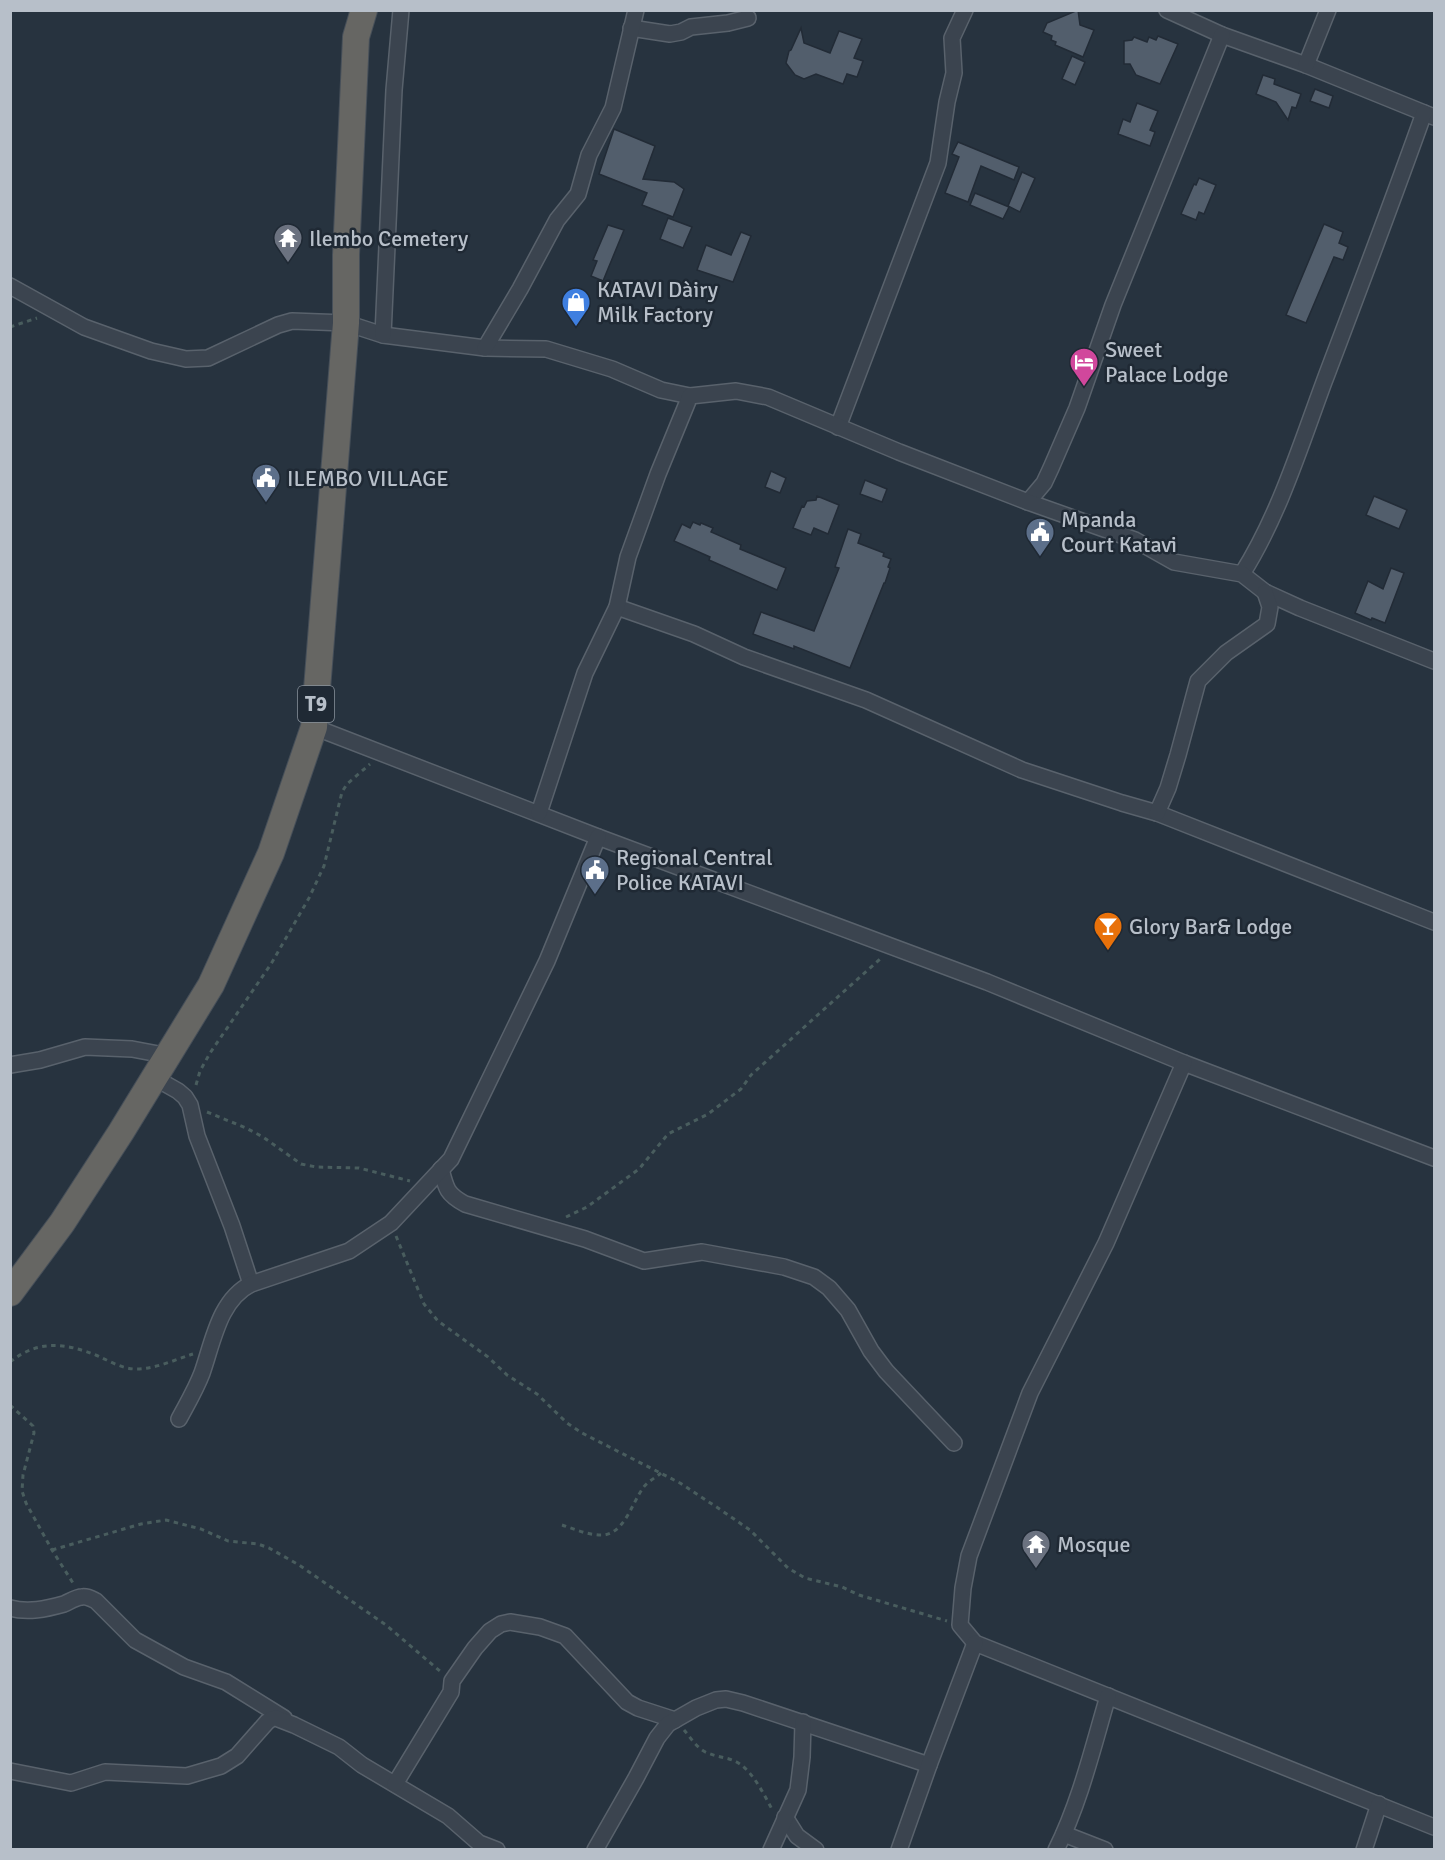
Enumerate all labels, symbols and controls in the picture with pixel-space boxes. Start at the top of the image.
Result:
temple icon: Ilembo Cemetery [272,222,304,264]
place label: Ilembo Cemetery [309,225,469,252]
place label: KATAVI Dàiry Milk Factory [597,276,719,328]
shop icon: KATAVI Dàiry Milk Factory [560,286,592,328]
place label: Sweet Palace Lodge [1105,336,1228,388]
hotel icon: Sweet Palace Lodge [1068,346,1100,388]
public building icon: ILEMBO VILLAGE [250,462,282,504]
place label: ILEMBO VILLAGE [287,465,449,492]
place label: Mpanda Court Katavi [1061,506,1177,558]
public building icon: Mpanda Court Katavi [1024,516,1056,558]
road number: T9 [298,686,334,722]
place label: Regional Central Police KATAVI [616,844,773,896]
public building icon: Regional Central Police KATAVI [579,854,611,896]
bar icon: Glory Bar& Lodge [1092,910,1124,952]
place label: Glory Bar& Lodge [1129,913,1292,940]
temple icon: Mosque [1020,1528,1052,1570]
place label: Mosque [1057,1531,1130,1558]

